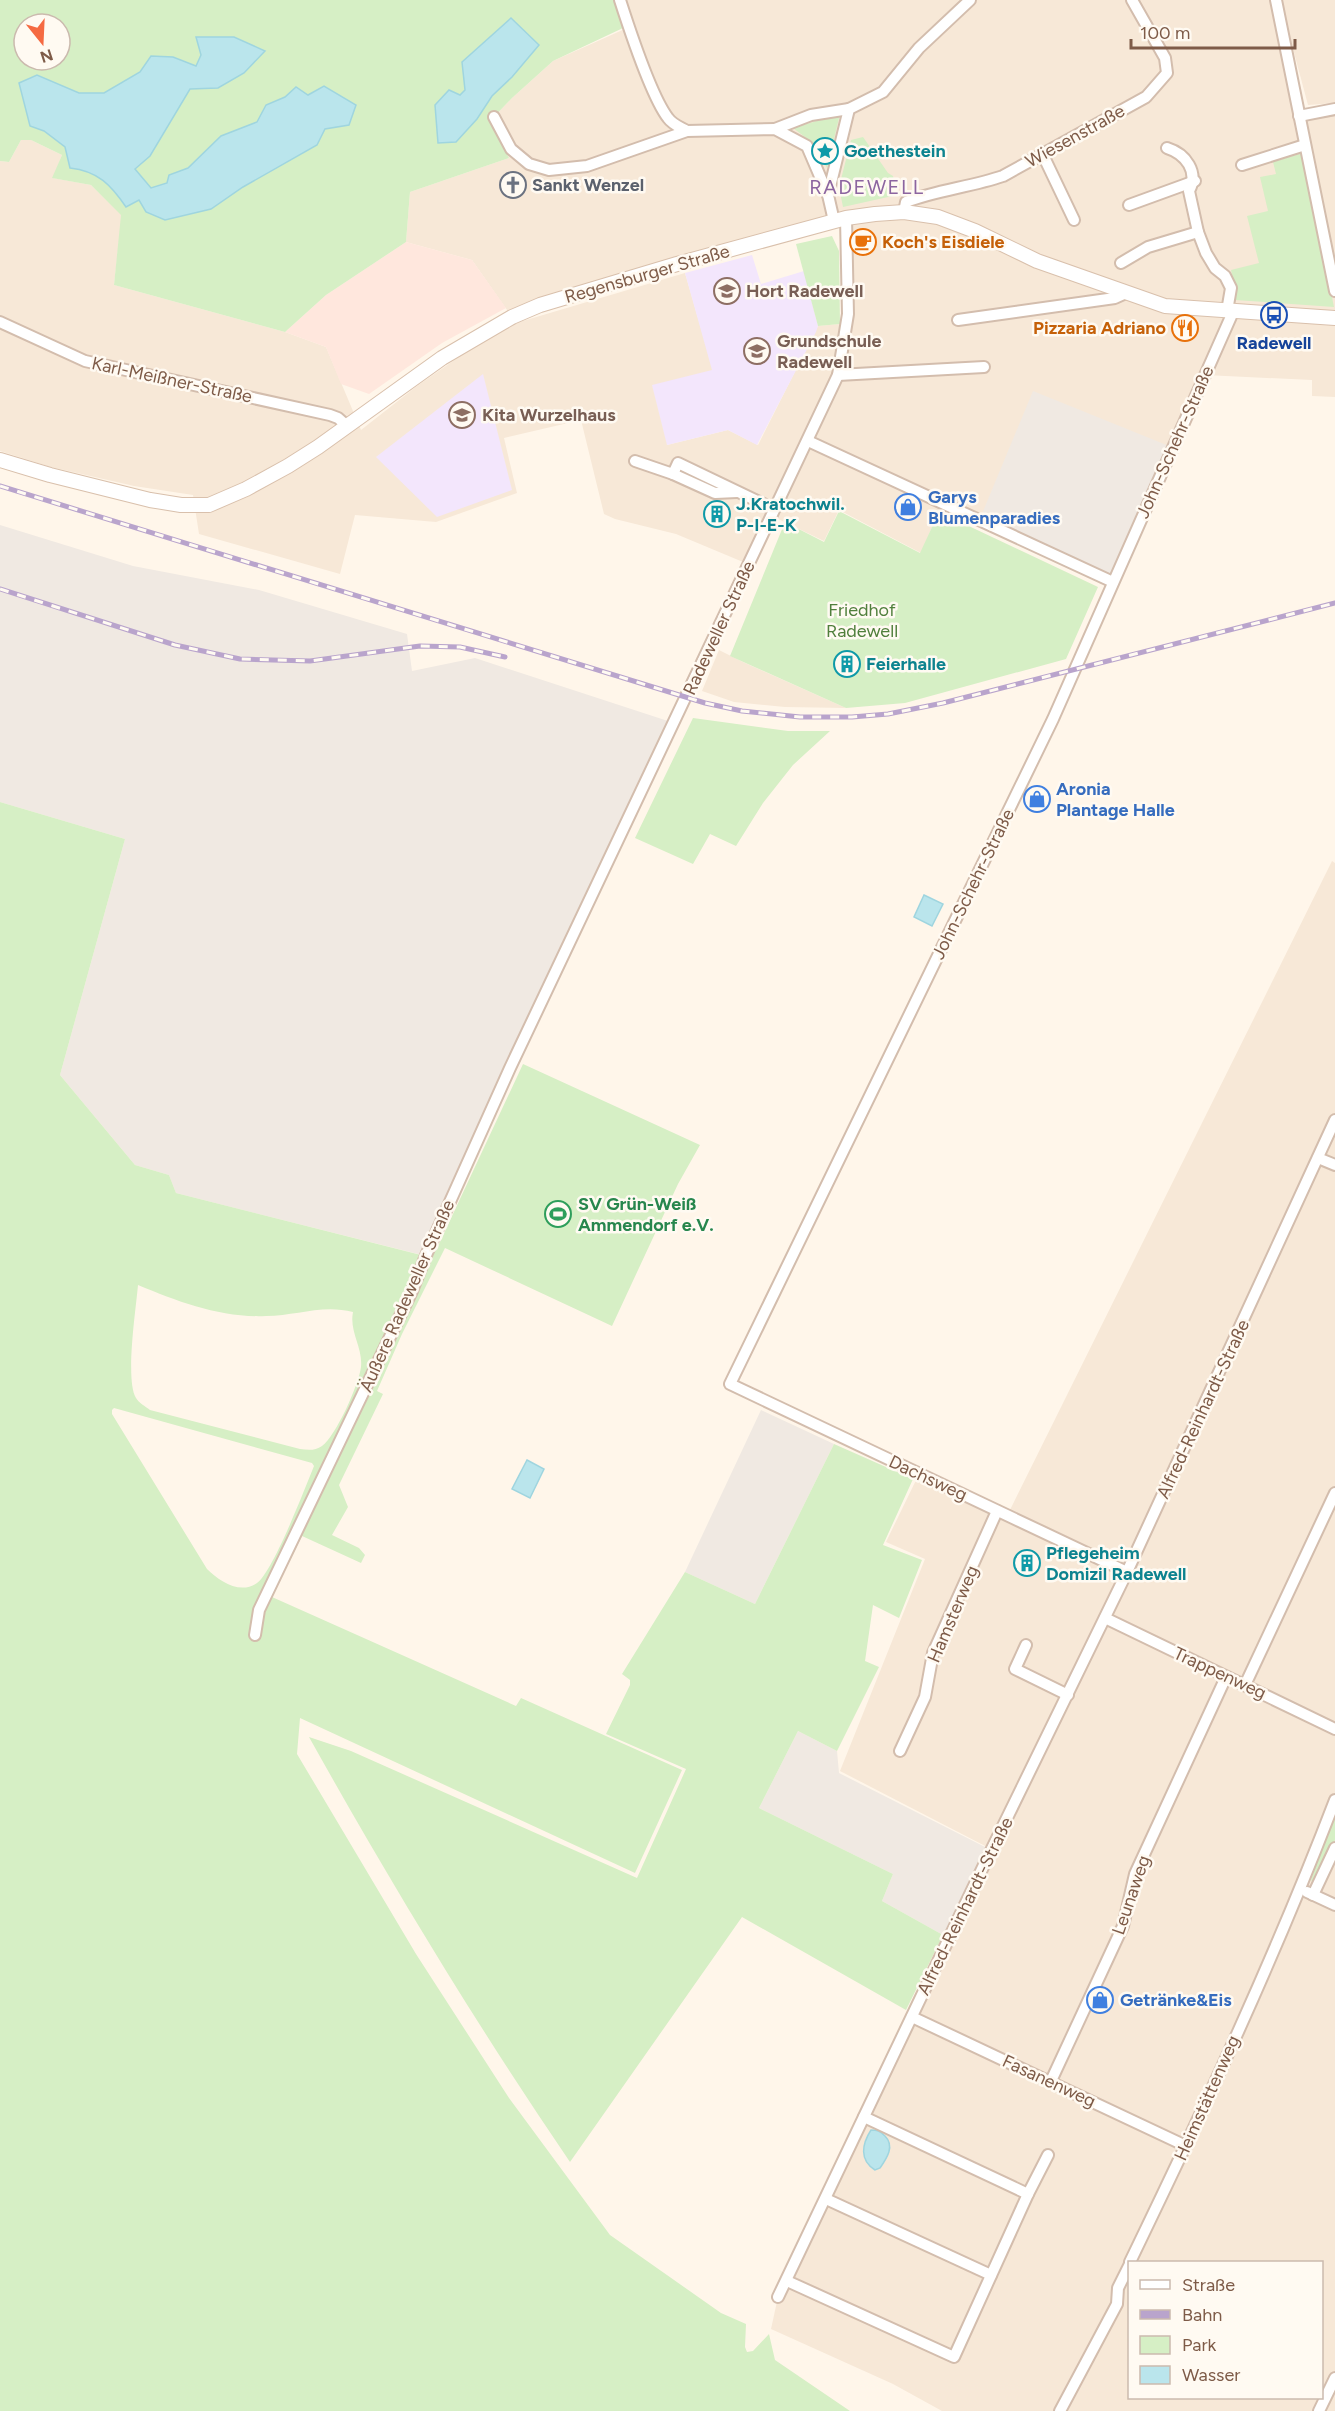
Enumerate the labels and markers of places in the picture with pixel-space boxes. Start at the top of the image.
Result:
place icon: Goethestein [810,136,840,166]
place label: Goethestein [844,140,946,162]
church icon: Sankt Wenzel [498,170,528,200]
place label: Sankt Wenzel [532,174,644,196]
cafe icon: Koch's Eisdiele [848,227,878,257]
place label: Koch's Eisdiele [882,231,1005,253]
school or university icon: Hort Radewell [712,276,742,306]
place label: Hort Radewell [746,280,863,302]
bus stop icon: Radewell [1259,300,1289,330]
restaurant icon: Pizzaria Adriano [1170,313,1200,343]
place label: Pizzaria Adriano [1033,317,1166,339]
place label: Grundschule Radewell [777,330,881,373]
place label: Radewell [1236,332,1312,354]
school or university icon: Grundschule Radewell [742,336,772,366]
school or university icon: Kita Wurzelhaus [447,400,477,430]
place label: Kita Wurzelhaus [482,404,616,426]
place label: Garys Blumenparadies [928,486,1061,529]
shop icon: Garys Blumenparadies [893,492,923,522]
place label: J.Kratochwil. P-I-E-K [736,493,845,536]
building icon: J.Kratochwil. P-I-E-K [702,499,732,529]
building icon: Feierhalle [832,649,862,679]
place label: Feierhalle [866,653,946,675]
place label: Aronia Plantage Halle [1056,778,1175,821]
shop icon: Aronia Plantage Halle [1022,784,1052,814]
place label: SV Grün-Weiß Ammendorf e.V. [578,1193,714,1236]
sports icon: SV Grün-Weiß Ammendorf e.V. [543,1199,573,1229]
place label: Pflegeheim Domizil Radewell [1046,1542,1187,1585]
building icon: Pflegeheim Domizil Radewell [1012,1548,1042,1578]
shop icon: Getränke&Eis [1085,1985,1115,2015]
place label: Getränke&Eis [1120,1989,1232,2011]

